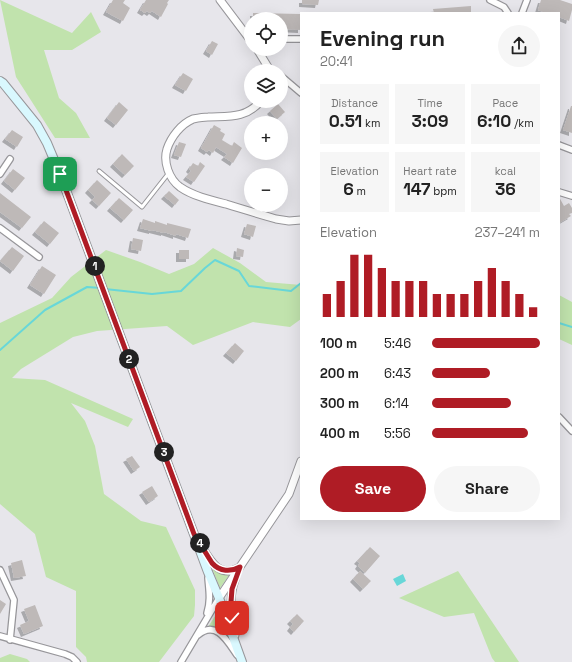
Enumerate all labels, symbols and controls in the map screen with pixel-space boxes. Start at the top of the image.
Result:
map controls [244,12,288,212]
button: locate [244,12,288,56]
text: Evening run [320,24,445,52]
button: share [498,25,540,67]
text: 20:41 [320,53,353,70]
button: layers [244,64,288,108]
text: Distance [331,96,378,110]
text: Time [417,96,443,110]
text: Pace [492,96,518,110]
text: 0.51 [329,110,362,132]
text: 3:09 [412,110,448,132]
text: 6:10 [477,110,511,132]
button: + [244,116,288,160]
text: km [362,116,381,130]
text: /km [511,116,534,130]
pin [43,157,77,191]
icon: arrive [49,163,71,185]
text: Elevation [331,164,379,178]
text: Heart rate [403,164,457,178]
text: kcal [495,164,516,178]
button: − [244,168,288,212]
text: 6 [343,178,354,200]
text: 147 [403,178,430,200]
text: 36 [495,178,516,200]
text: m [354,184,366,198]
text: bpm [430,184,457,198]
text: Elevation [320,224,377,241]
text: 237–241 m [475,224,540,241]
pin: 1 [85,256,105,276]
text: 1 [93,259,97,273]
text: 100 m [320,335,357,352]
text: 5:46 [384,335,411,352]
pin: 2 [119,349,139,369]
text: 2 [126,352,132,366]
text: 200 m [320,365,359,382]
text: 6:43 [384,365,411,382]
text: 300 m [320,395,359,412]
text: 6:14 [384,395,409,412]
text: 400 m [320,425,360,442]
text: 5:56 [384,425,411,442]
pin: 3 [154,442,174,462]
text: 3 [161,445,167,459]
button: Save [320,466,426,512]
button: Share [434,466,540,512]
pin: 4 [190,533,210,553]
text: 4 [197,536,204,550]
pin [215,601,249,635]
icon: check [221,607,243,629]

